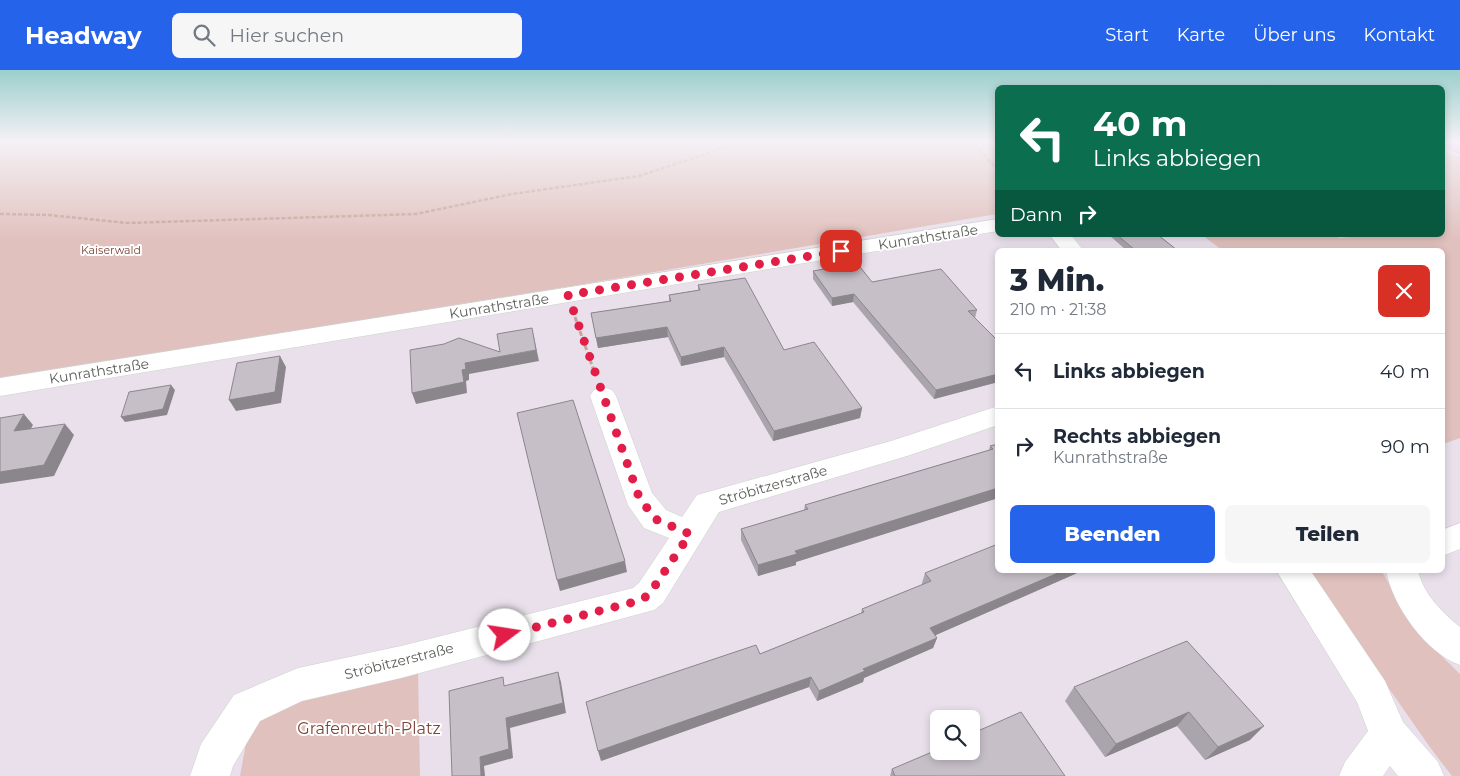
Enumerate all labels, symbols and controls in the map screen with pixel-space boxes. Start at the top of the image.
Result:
search box [172,13,522,58]
text: Headway [25,21,142,50]
icon: search [190,21,218,49]
text: Hier suchen [230,24,344,47]
text: Start [1105,24,1149,46]
text: Karte [1177,24,1225,46]
text: Über uns [1253,24,1336,46]
text: Kontakt [1364,24,1435,46]
text: 40 m [1093,102,1188,145]
icon: left [1010,105,1075,170]
text: Links abbiegen [1093,145,1261,172]
icon: right [1073,200,1101,228]
text: Dann [1010,203,1063,226]
street label: Kunrathstraße [877,220,979,254]
pin [820,230,862,272]
icon: arrive [827,237,855,265]
park label: Kaiserwald [81,243,141,257]
text: 3 Min. [1010,262,1104,299]
button: close [1378,265,1430,317]
street label: Kunrathstraße [448,289,550,323]
text: 210 m · 21:38 [1010,300,1107,319]
street label: Kunrathstraße [48,354,150,388]
icon: left [1010,357,1038,385]
text: Links abbiegen [1053,360,1205,383]
text: 40 m [1380,360,1430,383]
text: Rechts abbiegen [1053,425,1221,448]
icon: right [1010,432,1038,460]
text: 90 m [1381,435,1430,458]
text: Kunrathstraße [1053,448,1168,467]
street label: Ströbitzerstraße [717,461,829,509]
button: Beenden [1010,505,1215,563]
button: Teilen [1225,505,1430,563]
position arrow [478,608,530,660]
street label: Ströbitzerstraße [342,639,456,683]
map controls [930,710,980,760]
button: search [930,710,980,760]
park label: Grafenreuth-Platz [297,719,441,738]

